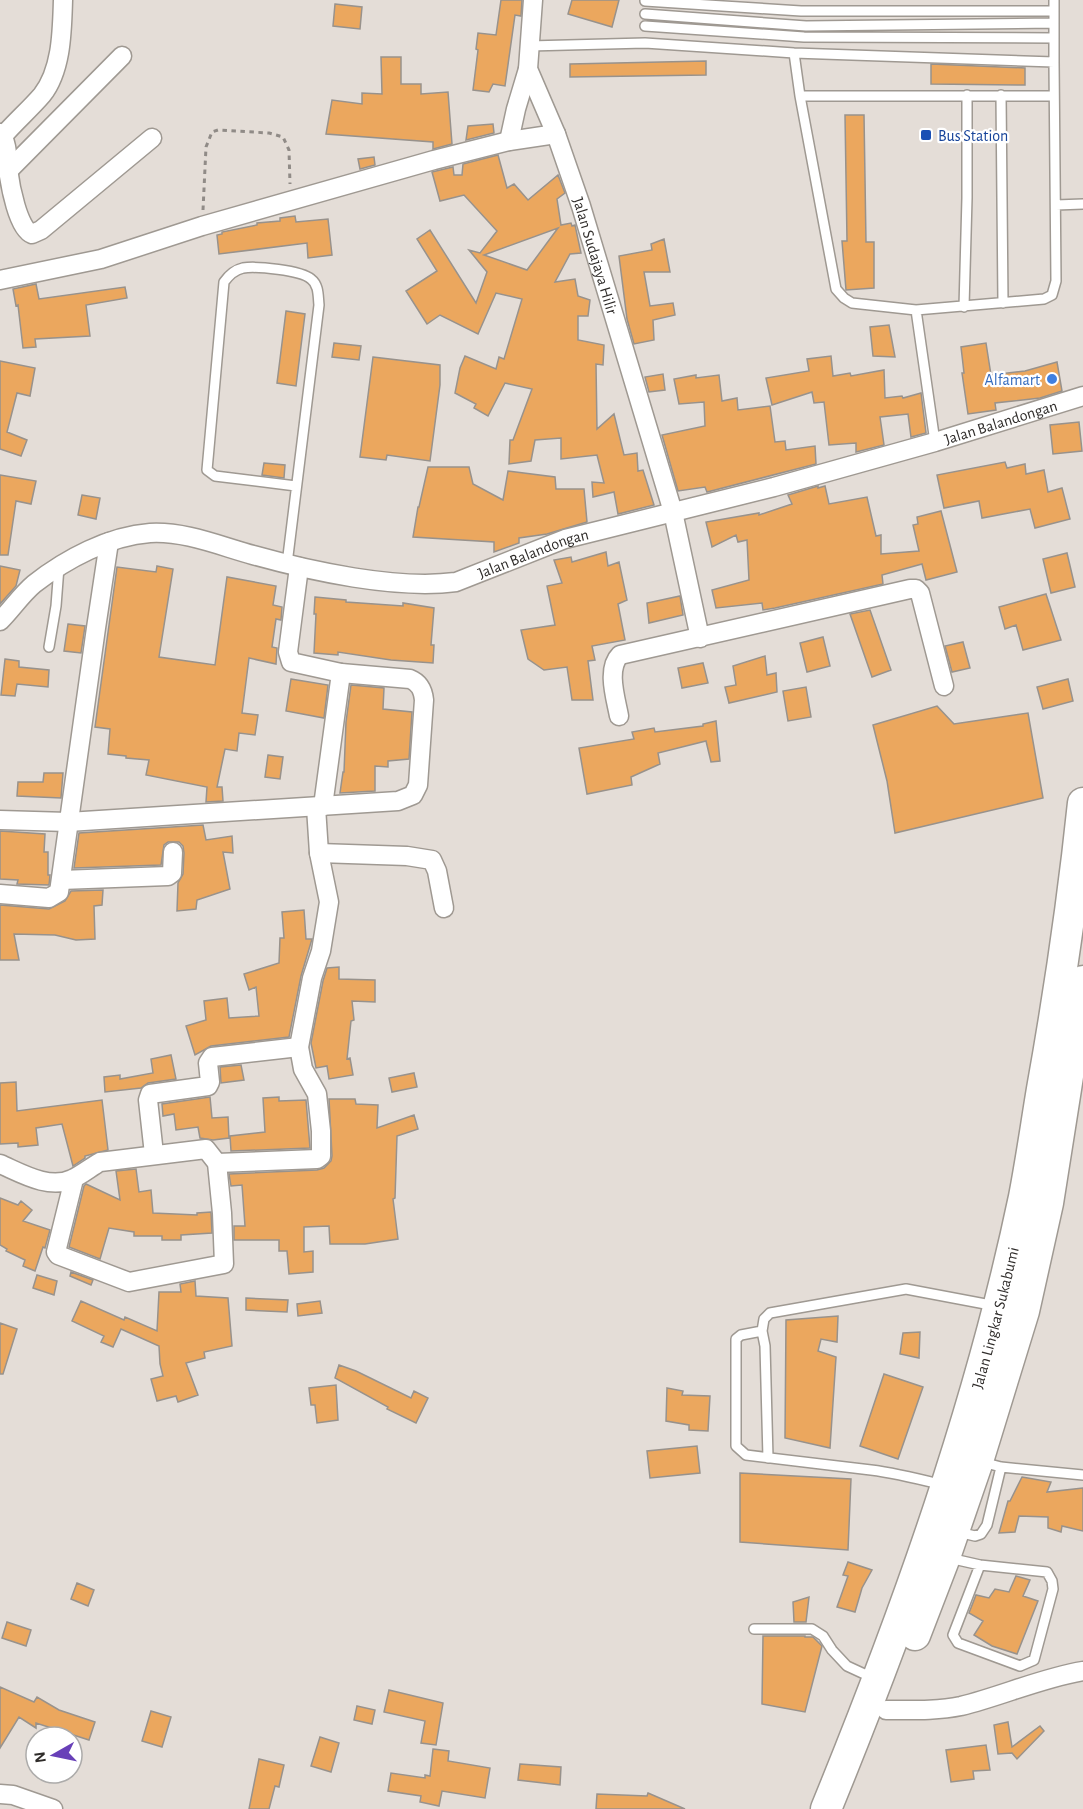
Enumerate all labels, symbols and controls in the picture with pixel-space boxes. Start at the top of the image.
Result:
marker: Bus Station [919,128,933,142]
place label: Bus Station [938,128,1008,144]
street label: Jalan Sudajaya Hilir [570,195,620,317]
place label: Alfamart [985,372,1040,388]
marker: Alfamart [1045,372,1059,386]
street label: Jalan Balandongan [943,398,1059,448]
street label: Jalan Balandongan [476,526,590,582]
street label: Jalan Lingkar Sukabumi [969,1245,1022,1391]
north arrow [24,1725,84,1785]
text: N [31,1750,49,1764]

